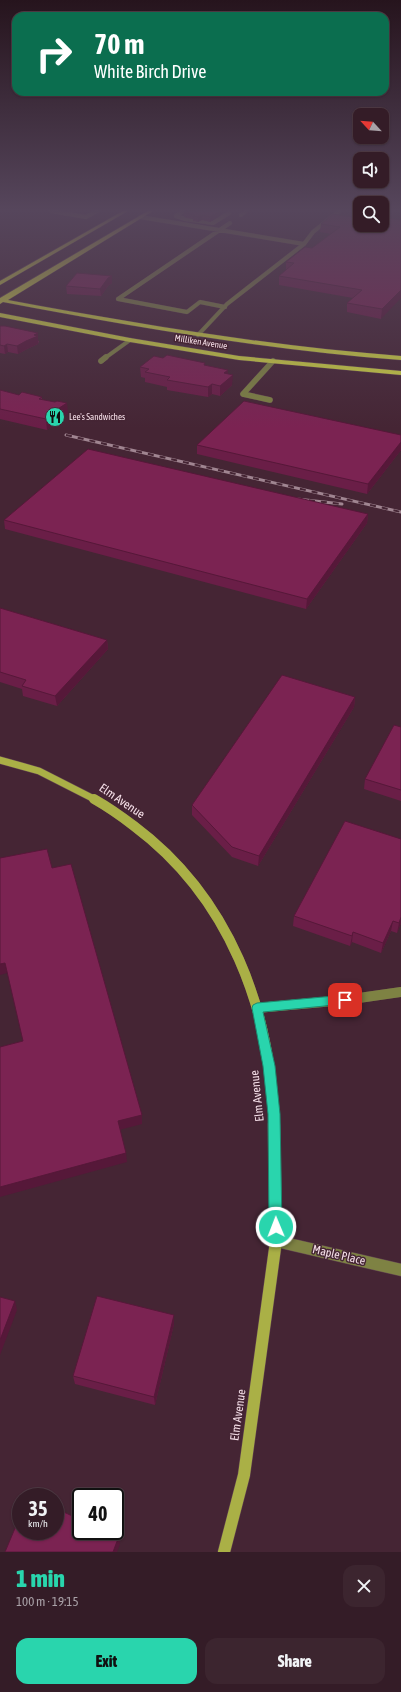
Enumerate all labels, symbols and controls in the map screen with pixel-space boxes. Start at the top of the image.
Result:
icon: right [28,28,80,80]
text: 70 m [94,28,144,60]
text: White Birch Drive [94,61,206,82]
north arrow [353,108,389,144]
map controls [353,108,389,232]
button: sound [353,152,389,188]
button: search [353,196,389,232]
street label: Milliken Avenue [174,333,228,351]
restaurant icon: Lee's Sandwiches [44,406,66,428]
place label: Lee's Sandwiches [69,412,125,422]
street label: Elm Avenue [97,781,147,821]
pin [328,983,362,1017]
icon: arrive [334,989,356,1011]
street label: Elm Avenue [247,1070,267,1122]
position arrow [255,1206,297,1248]
street label: Maple Place [311,1242,367,1268]
street label: Elm Avenue [227,1388,249,1442]
speed limit sign: 40 [72,1488,124,1540]
text: 35 [29,1497,47,1520]
text: km/h [28,1518,48,1529]
text: 1 min [16,1565,65,1592]
button: close [343,1565,385,1607]
text: 100 m · 19:15 [16,1594,79,1609]
button: Exit [16,1638,197,1684]
button: Share [205,1638,385,1684]

